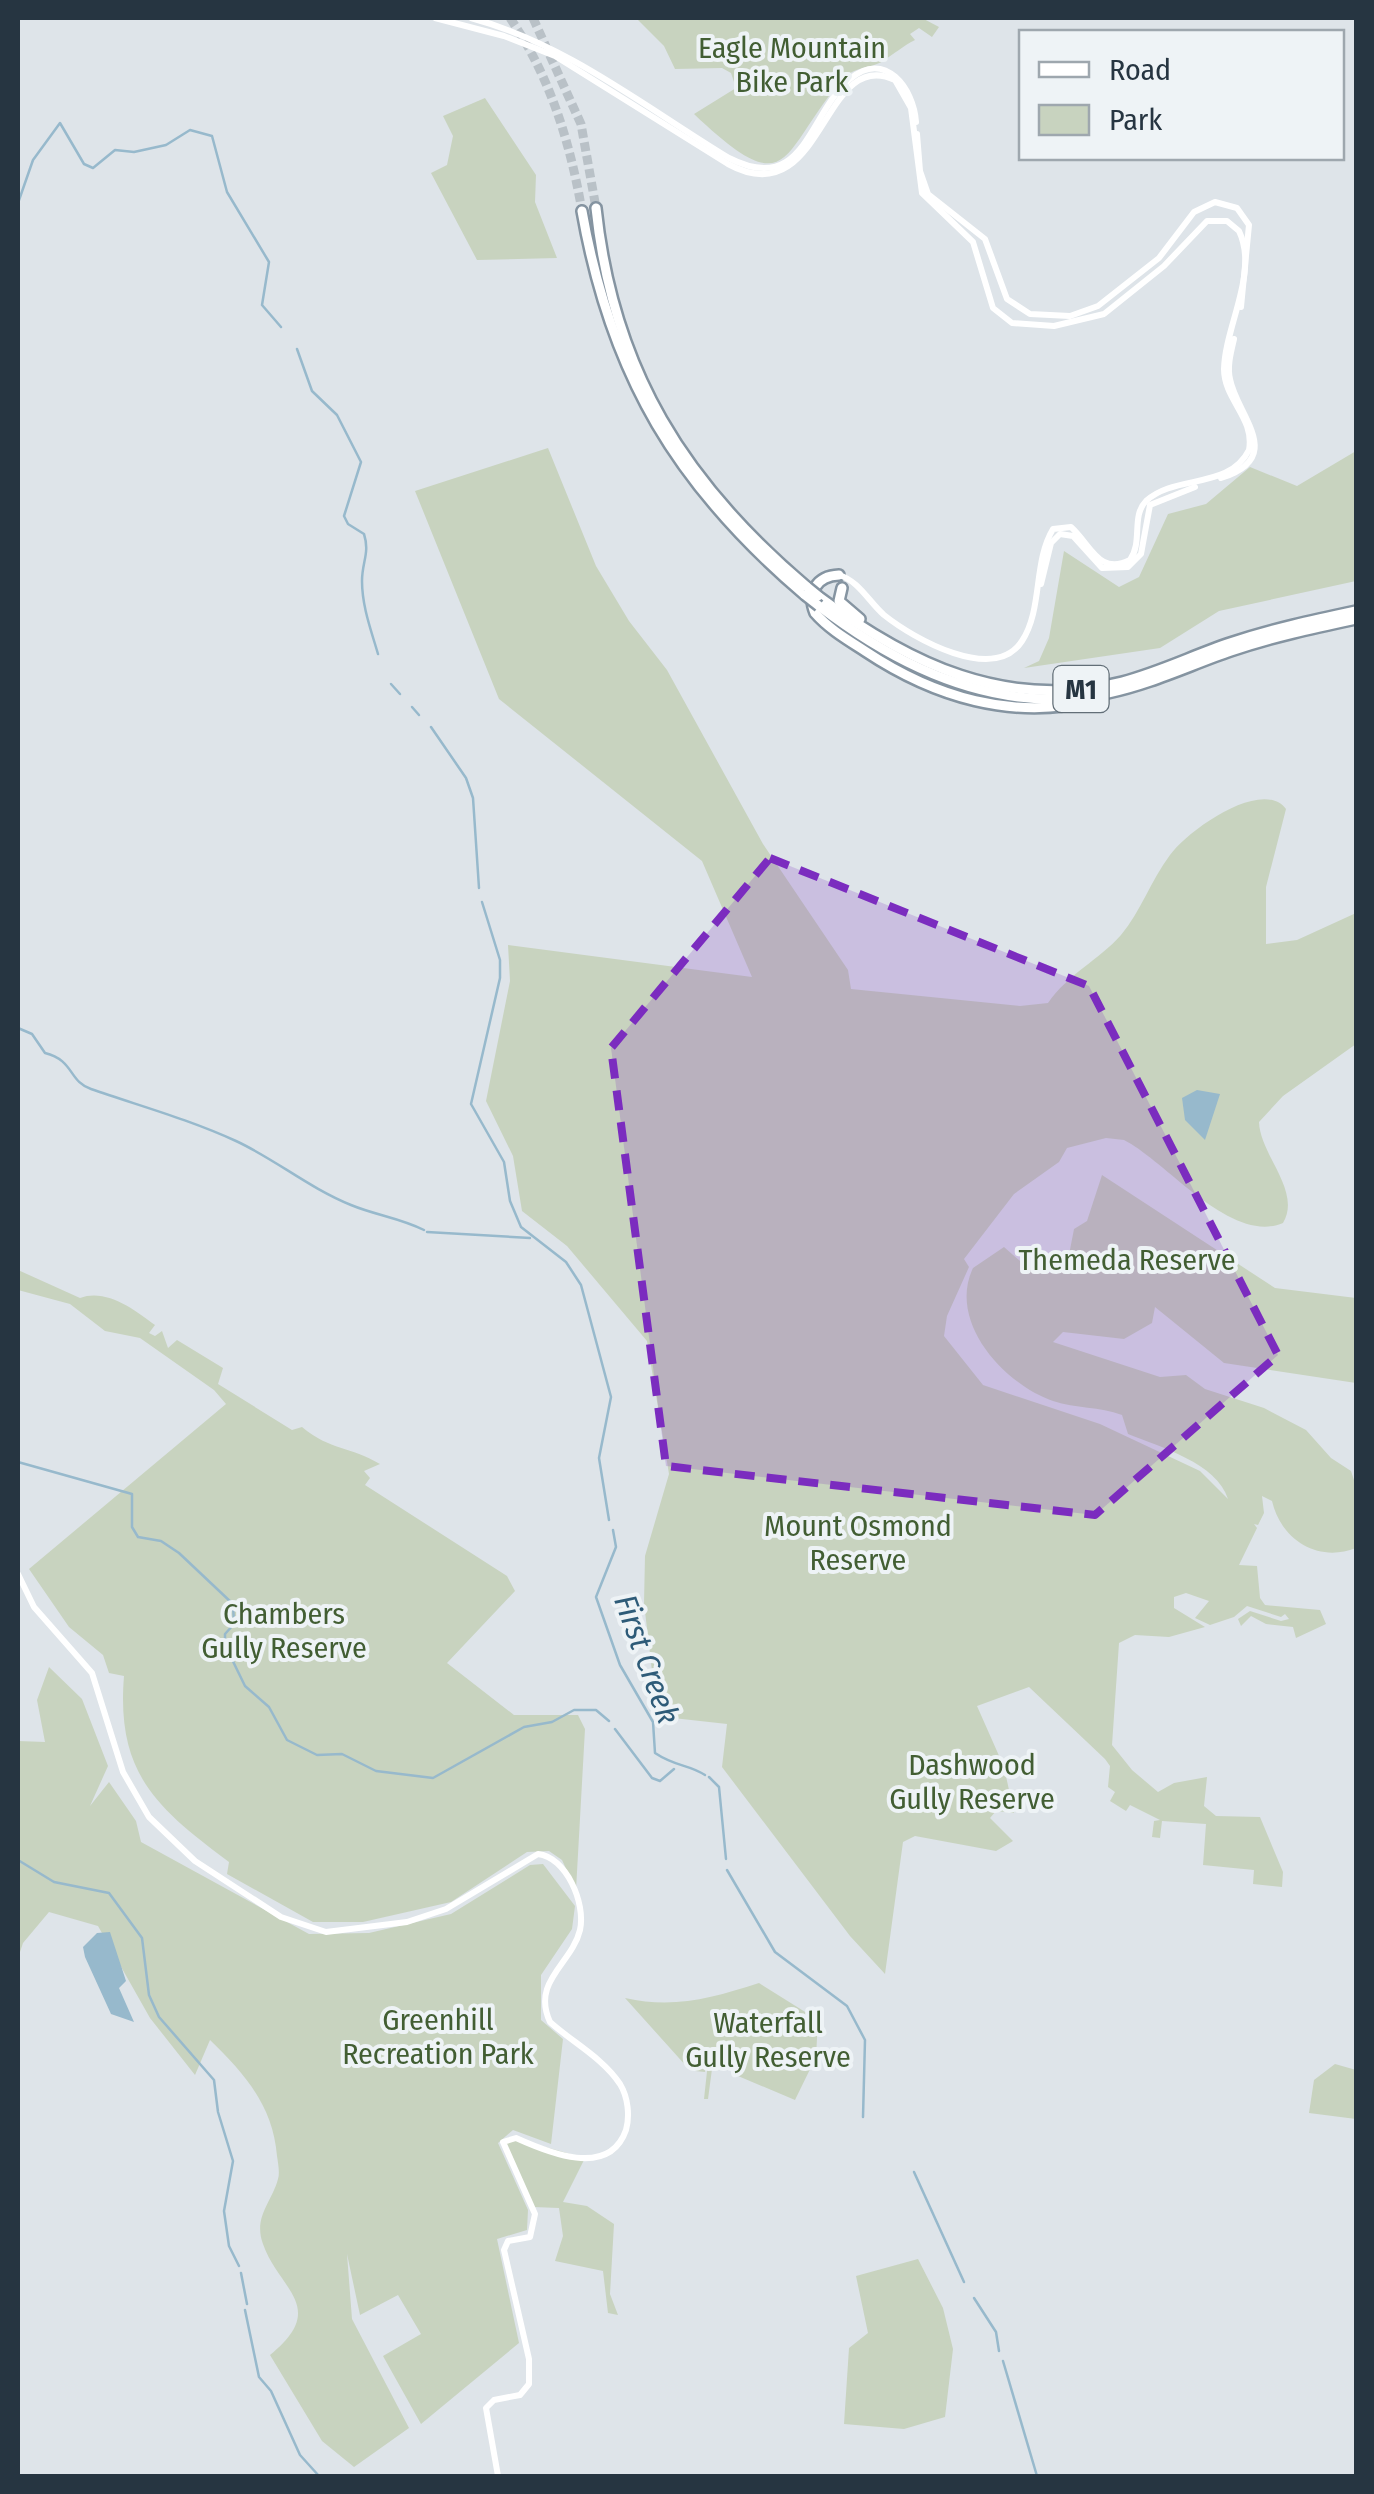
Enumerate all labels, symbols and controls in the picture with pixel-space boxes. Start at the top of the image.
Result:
park label: Eagle Mountain Bike Park [698,30,886,100]
legend [1019,30,1344,160]
text: Road [1109,52,1171,88]
text: Park [1109,102,1162,138]
road number: M1 [1054,666,1108,712]
park label: Themeda Reserve [1018,1242,1236,1278]
park label: Mount Osmond Reserve [764,1508,952,1578]
water label: First Creek [606,1589,688,1729]
park label: Chambers Gully Reserve [201,1596,367,1666]
park label: Dashwood Gully Reserve [889,1747,1055,1817]
park label: Greenhill Recreation Park [342,2002,534,2072]
park label: Waterfall Gully Reserve [685,2005,851,2075]

